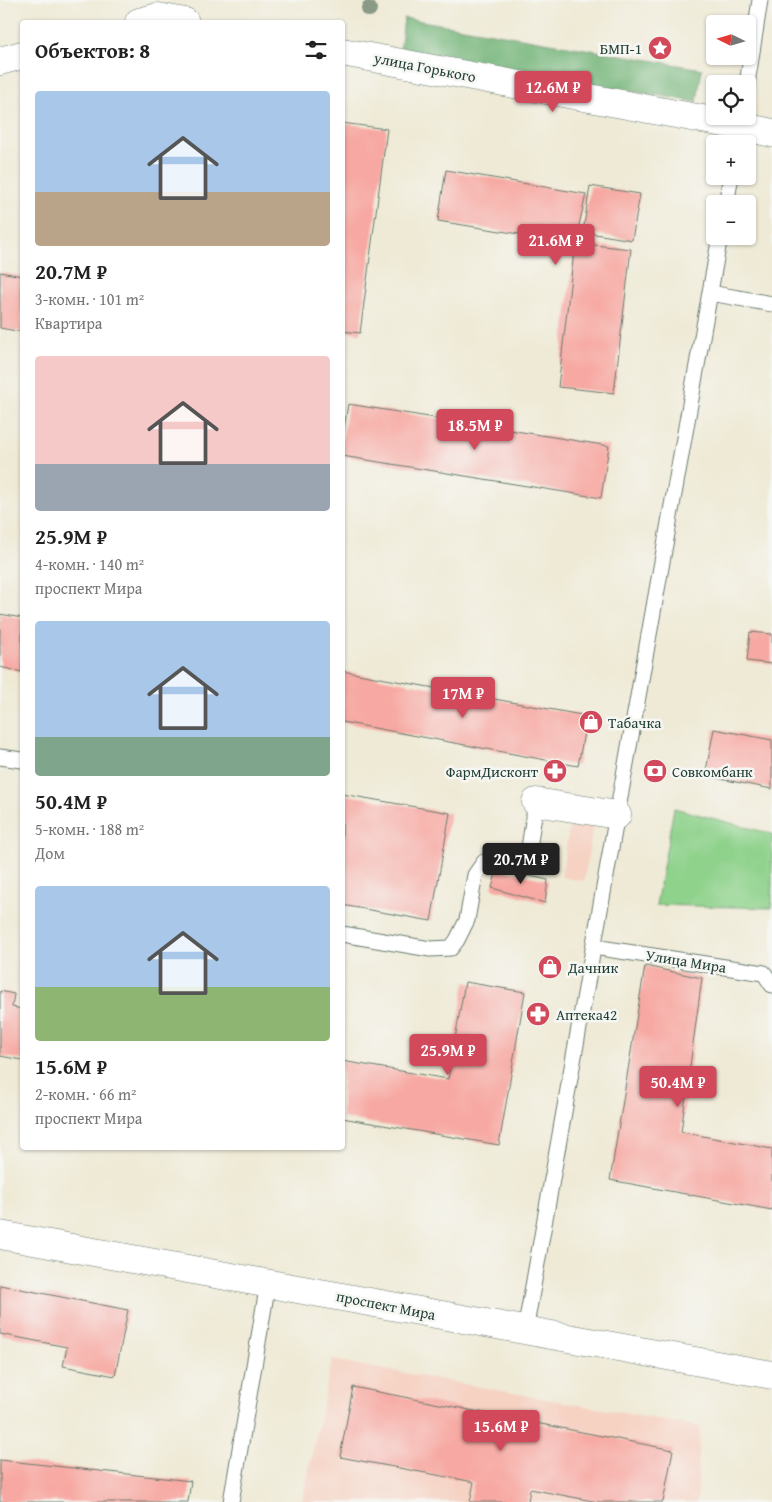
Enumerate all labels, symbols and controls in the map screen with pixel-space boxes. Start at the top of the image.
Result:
north arrow [706,15,756,65]
map controls [706,15,756,245]
text: Объектов: 8 [35,35,150,66]
place icon: БМП-1 [647,35,673,61]
icon: filters [302,36,330,64]
place label: БМП-1 [600,38,642,59]
street label: улица Горького [371,47,478,87]
pin: 12.6M ₽ [507,70,599,113]
text: 12.6M ₽ [526,75,580,99]
button: locate [706,75,756,125]
icon: home [138,123,228,213]
button: + [706,135,756,185]
button: − [706,195,756,245]
pin: 21.6M ₽ [510,224,602,266]
text: 21.6M ₽ [529,228,583,252]
text: 20.7M ₽ [35,256,107,287]
text: 3-комн. · 101 m² [35,287,144,311]
text: Квартира [35,311,102,335]
icon: home [138,388,228,478]
pin: 18.5M ₽ [429,408,521,451]
text: 18.5M ₽ [448,413,502,437]
text: 25.9M ₽ [35,521,107,552]
text: 4-комн. · 140 m² [35,552,144,576]
text: проспект Мира [35,576,142,600]
icon: home [138,653,228,743]
pin: 17M ₽ [428,676,498,719]
text: 17M ₽ [442,681,484,705]
shop icon: Табачка [578,709,604,735]
place label: Табачка [608,712,662,733]
pharmacy icon: ФармДисконт [542,758,568,784]
bank icon: Совкомбанк [642,758,668,784]
place label: ФармДисконт [446,761,539,782]
place label: Совкомбанк [672,761,753,782]
text: 50.4M ₽ [35,786,107,817]
text: 5-комн. · 188 m² [35,817,144,841]
text: Дом [35,841,65,865]
pin: 20.7M ₽ [475,842,567,885]
text: 20.7M ₽ [494,847,548,871]
icon: home [138,918,228,1008]
street label: Улица Мира [644,944,729,978]
shop icon: Дачник [537,954,563,980]
place label: Дачник [567,957,618,978]
pharmacy icon: Аптека42 [525,1001,551,1027]
place label: Аптека42 [556,1004,617,1025]
pin: 25.9M ₽ [402,1034,494,1076]
text: 25.9M ₽ [421,1038,475,1062]
text: 15.6M ₽ [35,1051,107,1082]
pin: 50.4M ₽ [632,1066,724,1108]
text: 50.4M ₽ [651,1070,705,1094]
text: 2-комн. · 66 m² [35,1082,136,1106]
text: проспект Мира [35,1106,142,1130]
street label: проспект Мира [335,1285,438,1325]
pin: 15.6M ₽ [455,1410,547,1452]
text: 15.6M ₽ [474,1414,528,1438]

